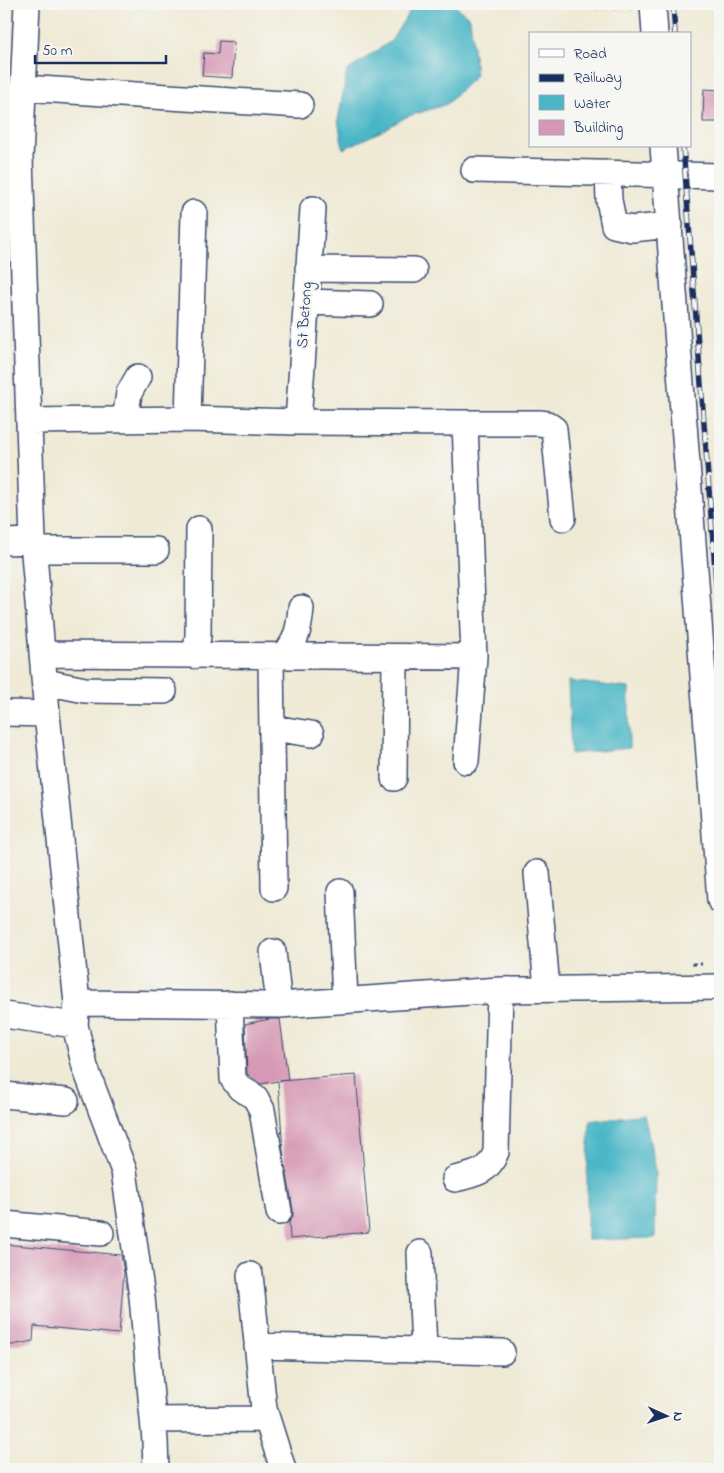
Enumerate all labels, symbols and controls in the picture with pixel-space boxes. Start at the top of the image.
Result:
scale bar [35,32,166,64]
legend [529,32,692,148]
text: 50 m [42,40,73,62]
text: Road [574,43,607,65]
text: Railway [574,67,622,90]
text: Water [574,93,610,115]
text: Building [573,117,623,140]
street label: St Betong [291,281,319,349]
north arrow [642,1390,692,1440]
text: N [667,1411,688,1422]

